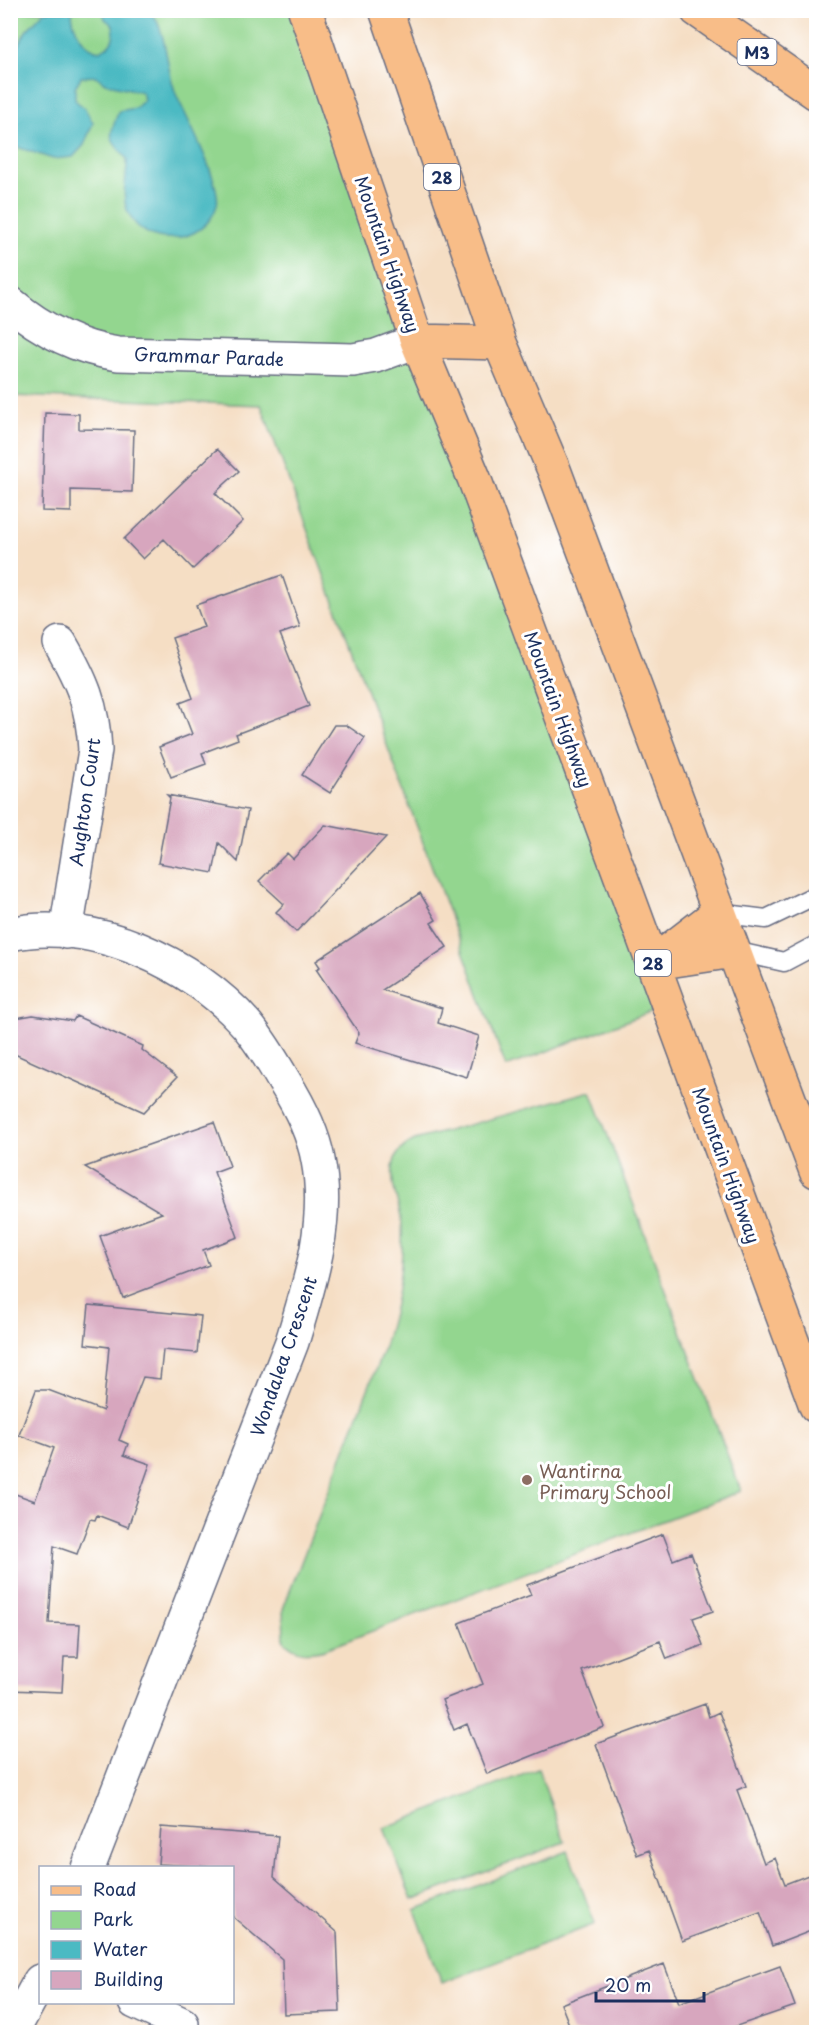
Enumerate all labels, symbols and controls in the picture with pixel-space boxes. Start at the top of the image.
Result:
road number: M3 [738,39,777,65]
road number: 28 [424,164,460,190]
street label: Mountain Highway [348,172,428,336]
street label: Grammar Parade [133,340,285,372]
street label: Mountain Highway [518,627,600,791]
street label: Aughton Court [62,736,106,868]
road number: 28 [635,950,671,976]
street label: Mountain Highway [686,1083,768,1247]
street label: Wondalea Crescent [243,1272,323,1440]
place label: Wantirna Primary School [539,1457,671,1505]
marker: Wantirna Primary School [520,1473,534,1487]
legend [39,1866,234,2004]
text: Road [93,1875,137,1902]
text: Park [93,1905,133,1932]
text: Water [93,1935,148,1962]
text: Building [93,1965,163,1992]
scale bar [596,1965,704,2003]
text: 20 m [605,1971,651,1998]

